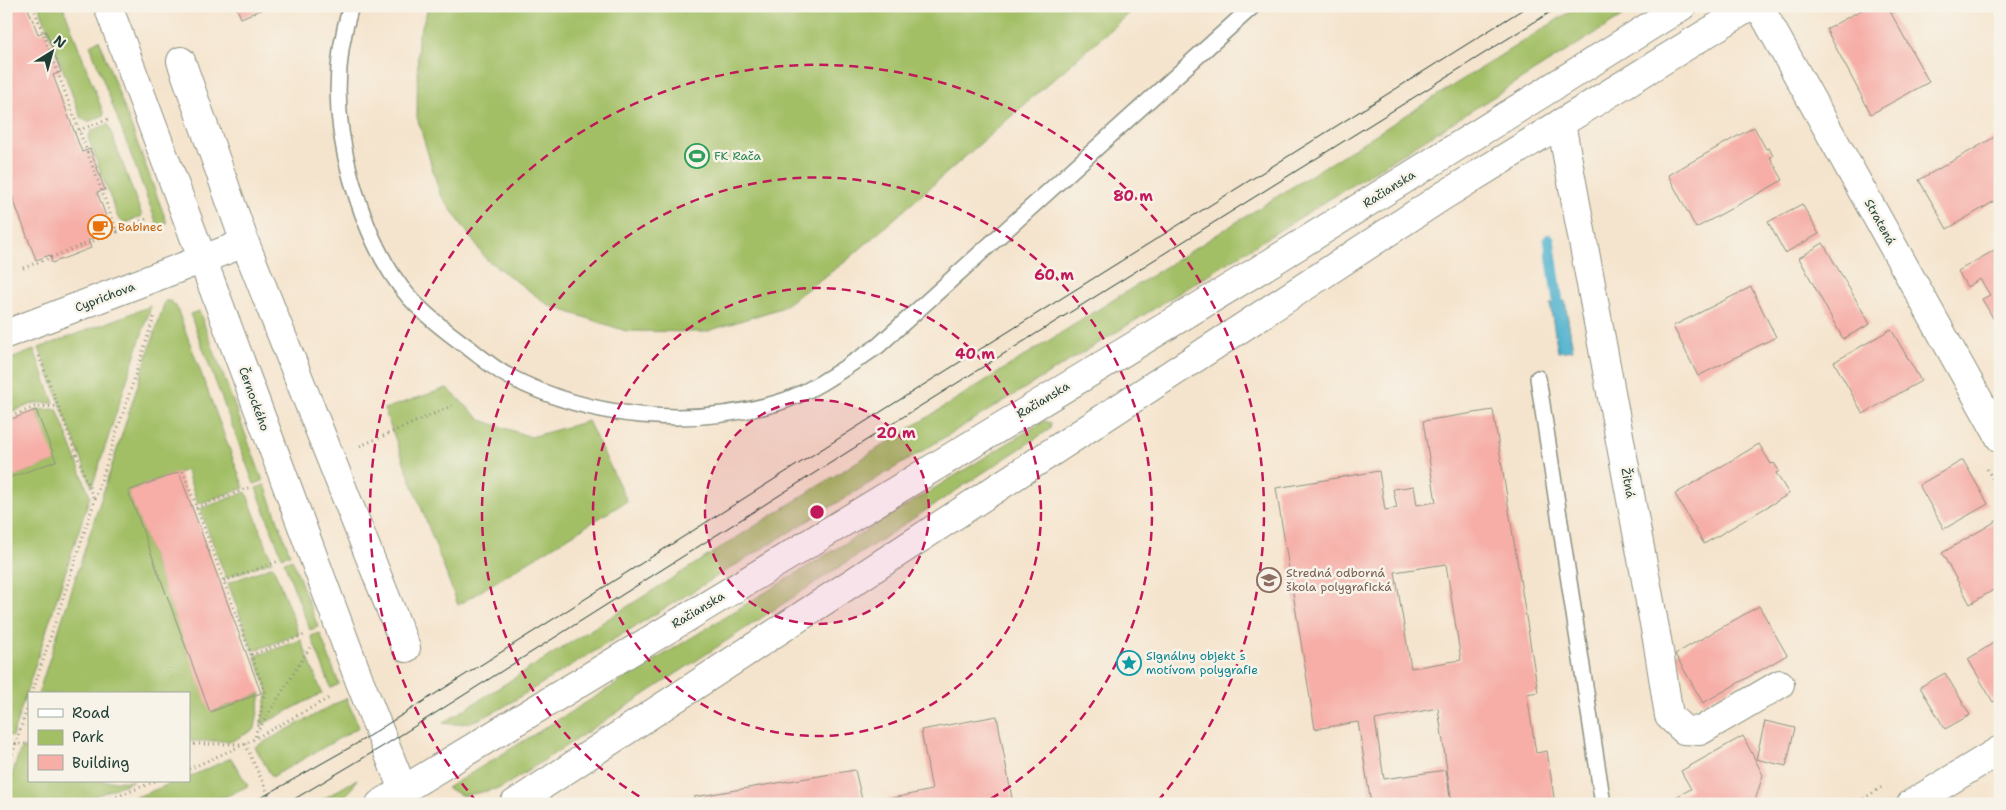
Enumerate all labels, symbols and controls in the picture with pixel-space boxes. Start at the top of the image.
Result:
north arrow [28,28,78,78]
text: N [50,31,70,52]
sports icon: FK Rača [684,143,710,169]
place label: FK Rača [714,148,762,164]
street label: Račianska [1360,166,1419,211]
text: 80 m [1113,186,1153,206]
street label: Stratená [1861,196,1899,248]
cafe icon: Babinec [87,214,113,240]
place label: Babinec [118,219,163,235]
text: 60 m [1034,265,1074,285]
street label: Cyprichova [73,278,138,316]
text: 40 m [955,344,995,364]
street label: Černockého [235,365,273,433]
street label: Račianska [1014,378,1073,422]
text: 20 m [876,423,916,443]
street label: Žitná [1617,467,1639,500]
centre of rings [808,503,826,521]
place label: Stredná odborná škola polygrafická [1286,565,1392,595]
school or university icon: Stredná odborná škola polygrafická [1256,567,1282,593]
street label: Račianska [669,588,728,632]
place label: Signálny objekt s motívom polygrafie [1146,648,1258,678]
place icon: Signálny objekt s motívom polygrafie [1116,650,1142,676]
legend [28,692,190,782]
text: Road [72,703,110,723]
text: Park [72,727,104,747]
text: Building [72,753,129,773]

